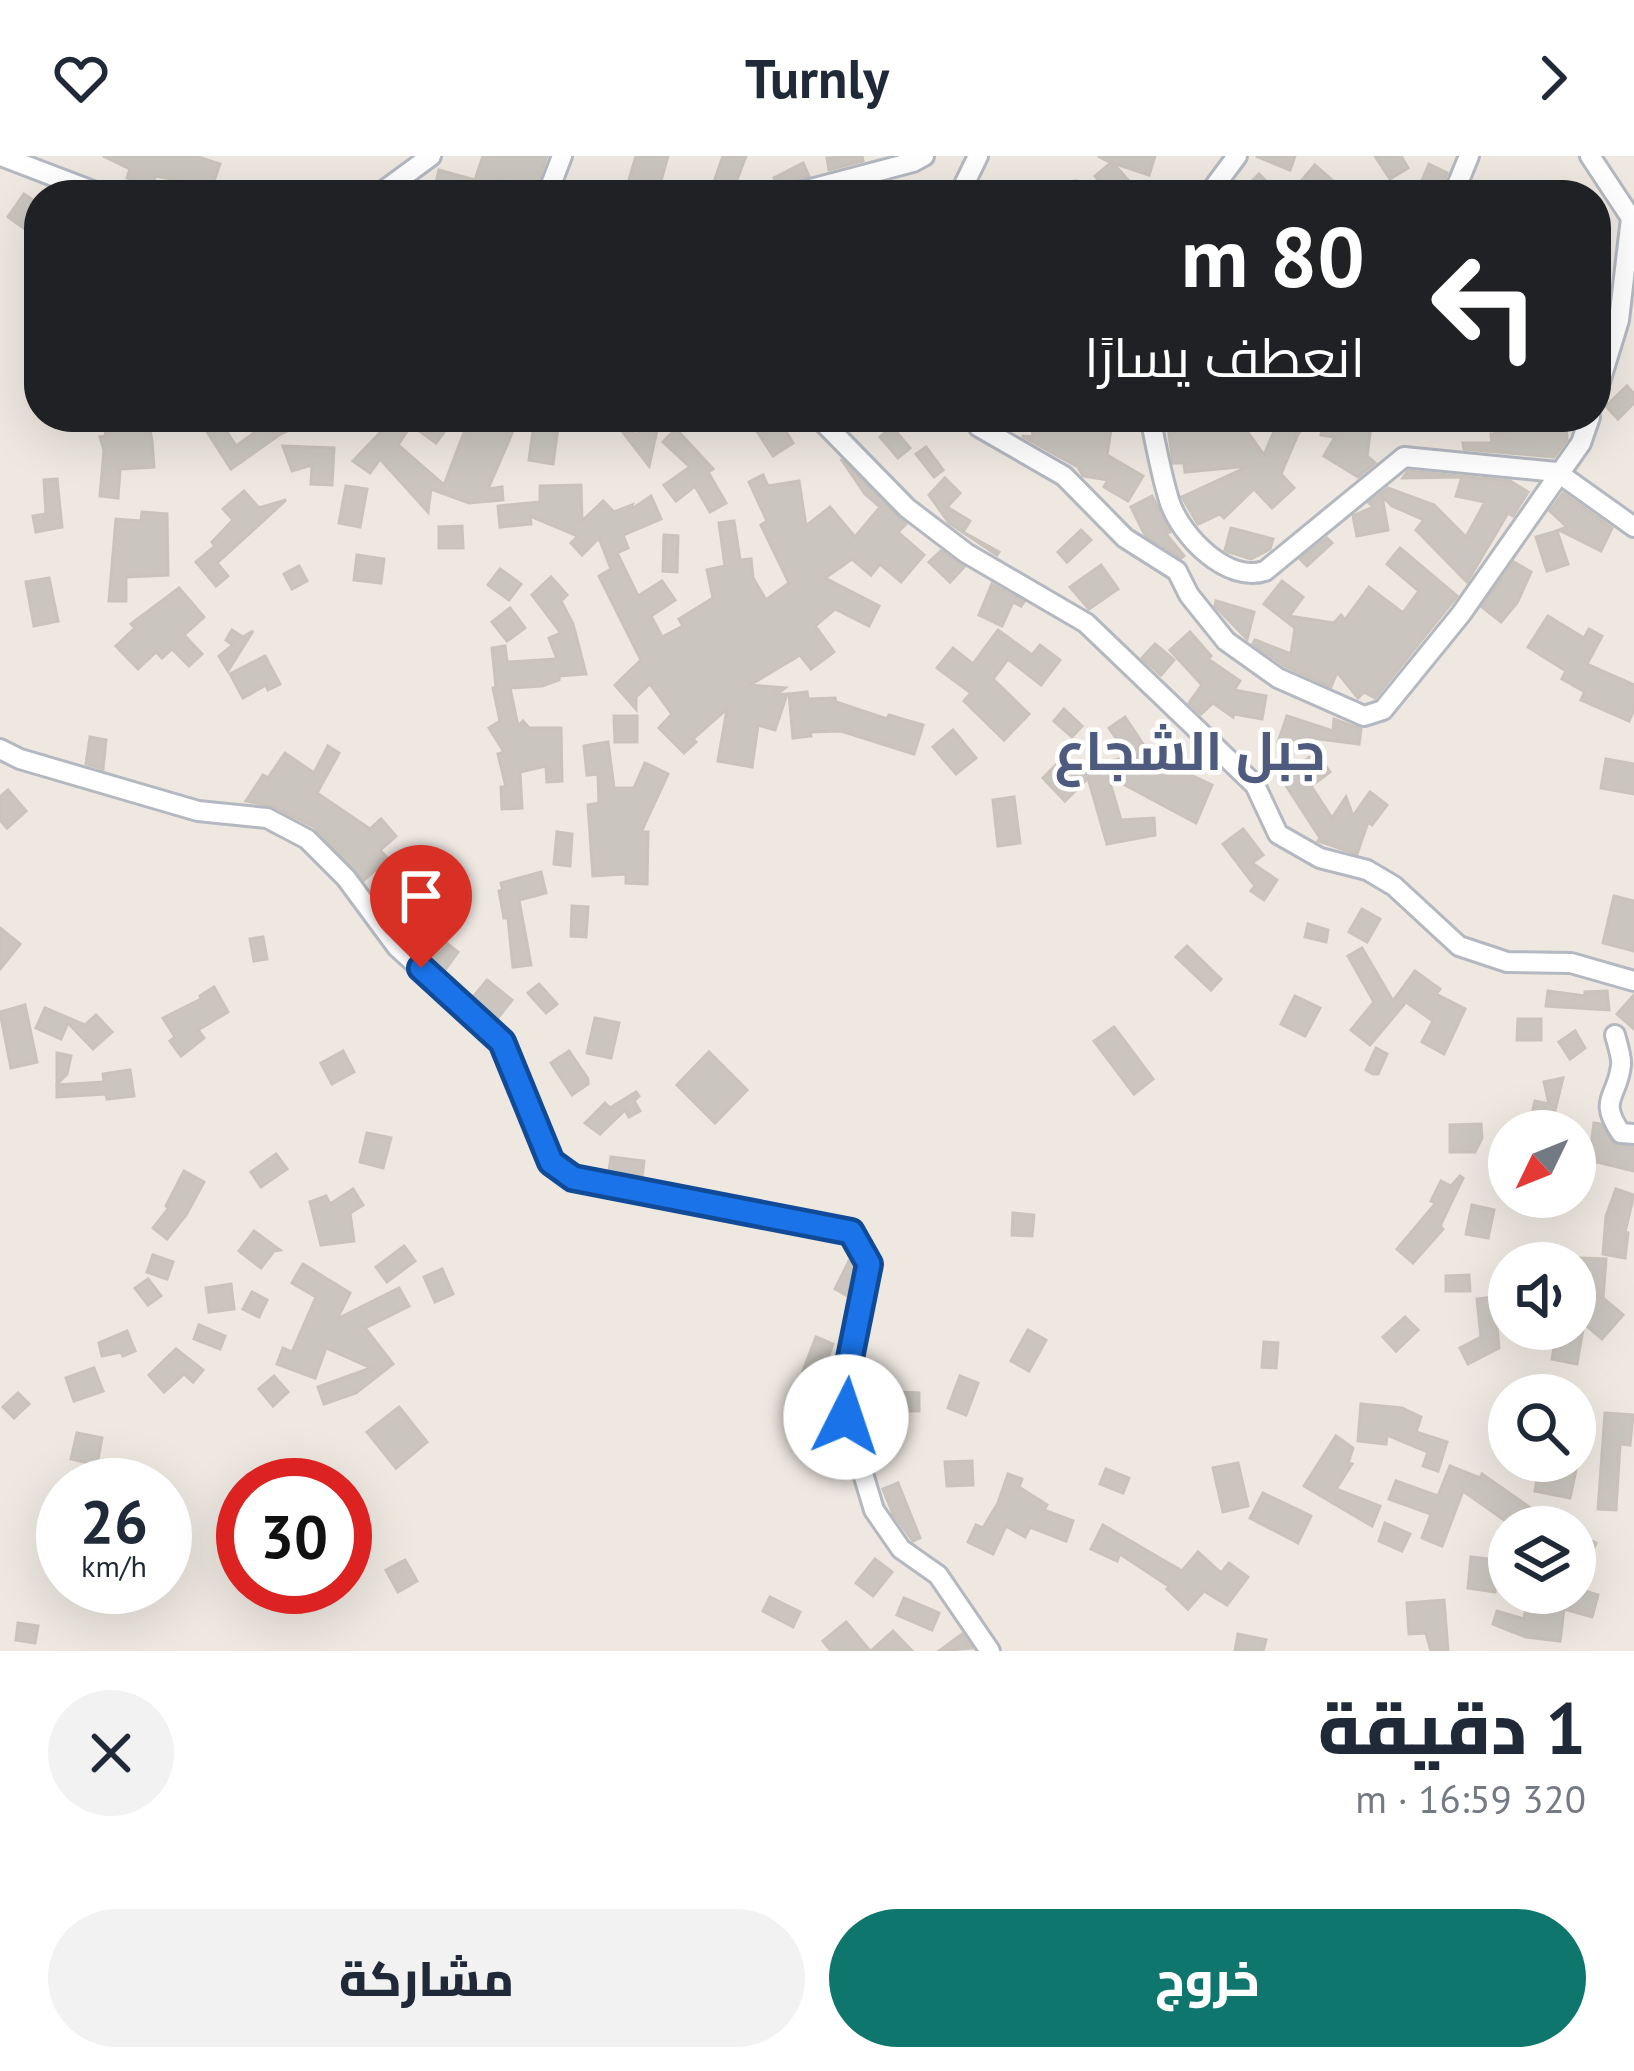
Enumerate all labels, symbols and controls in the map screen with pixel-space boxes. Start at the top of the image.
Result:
text: Turnly [745,43,889,113]
icon: heart [48,45,114,111]
icon: forward [1520,45,1586,111]
text: 80 m [1181,201,1365,310]
icon: left [1407,228,1563,384]
text: انعطف يسارًا [1084,322,1365,392]
district label: جبل الشجاع [1055,715,1325,788]
pin [370,845,472,968]
icon: arrive [388,863,454,929]
north arrow [1488,1110,1596,1218]
map controls [1488,1110,1596,1614]
button: sound [1488,1242,1596,1350]
position arrow [783,1354,909,1480]
button: search [1488,1374,1596,1482]
speed limit sign: 30 [216,1458,372,1614]
text: 26 [80,1482,148,1560]
button: layers [1488,1506,1596,1614]
text: km/h [81,1546,147,1585]
text: 1 دقيقة [1318,1681,1586,1774]
button: close [48,1690,174,1816]
text: 320 m · 16:59 [1355,1773,1586,1824]
button: مشاركة [48,1909,805,2047]
button: خروج [829,1909,1586,2047]

